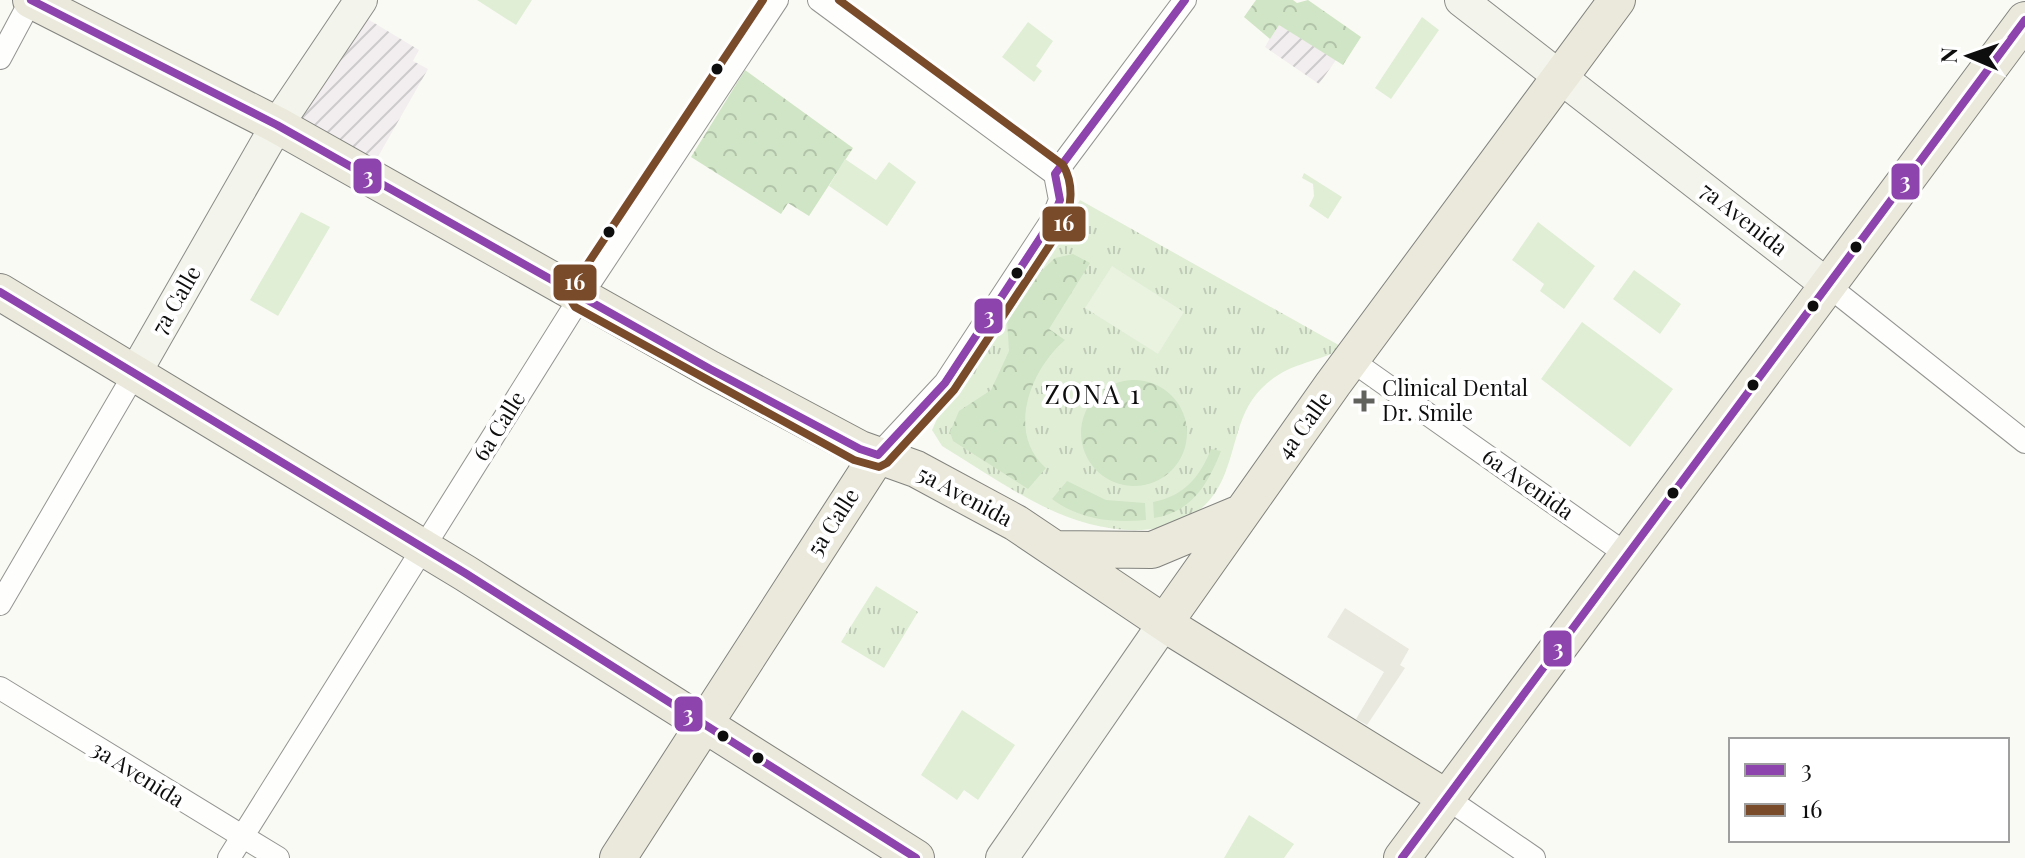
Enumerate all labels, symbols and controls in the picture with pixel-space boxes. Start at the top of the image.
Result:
north arrow [1929,16,2009,96]
text: N [1933,47,1963,64]
unlabelled marker [709,61,725,77]
line badge: 3 [352,157,383,195]
text: 3 [363,160,373,190]
line badge: 3 [1890,162,1921,201]
text: 3 [1900,165,1910,195]
street label: 7a Avenida [1695,175,1795,262]
line badge: 16 [1041,205,1087,243]
text: 16 [1054,207,1074,237]
unlabelled marker [601,224,617,240]
unlabelled marker [1848,239,1864,255]
street label: 7a Calle [143,260,207,339]
line badge: 16 [552,263,598,302]
unlabelled marker [1009,265,1025,281]
text: 16 [565,266,585,296]
line badge: 3 [973,297,1004,335]
unlabelled marker [1805,298,1821,314]
text: 3 [984,300,994,330]
place label: Clinical Dental Dr. Smile [1382,372,1528,427]
district label: ZONA 1 [1044,376,1142,411]
unlabelled marker [1745,377,1761,393]
street label: 6a Calle [465,385,531,466]
street label: 4a Calle [1269,385,1338,464]
marker: Clinical Dental Dr. Smile [1353,390,1375,412]
street label: 6a Avenida [1477,441,1580,526]
street label: 5a Avenida [913,458,1018,533]
street label: 5a Calle [799,482,865,561]
unlabelled marker [1665,485,1681,501]
line badge: 3 [1542,629,1573,668]
text: 3 [1553,632,1563,662]
line badge: 3 [673,695,704,733]
text: 3 [683,698,693,728]
unlabelled marker [715,728,731,744]
street label: 3a Avenida [86,733,191,814]
legend [1729,738,2009,842]
unlabelled marker [750,750,766,766]
text: 3 [1801,752,1812,784]
text: 16 [1801,792,1822,824]

